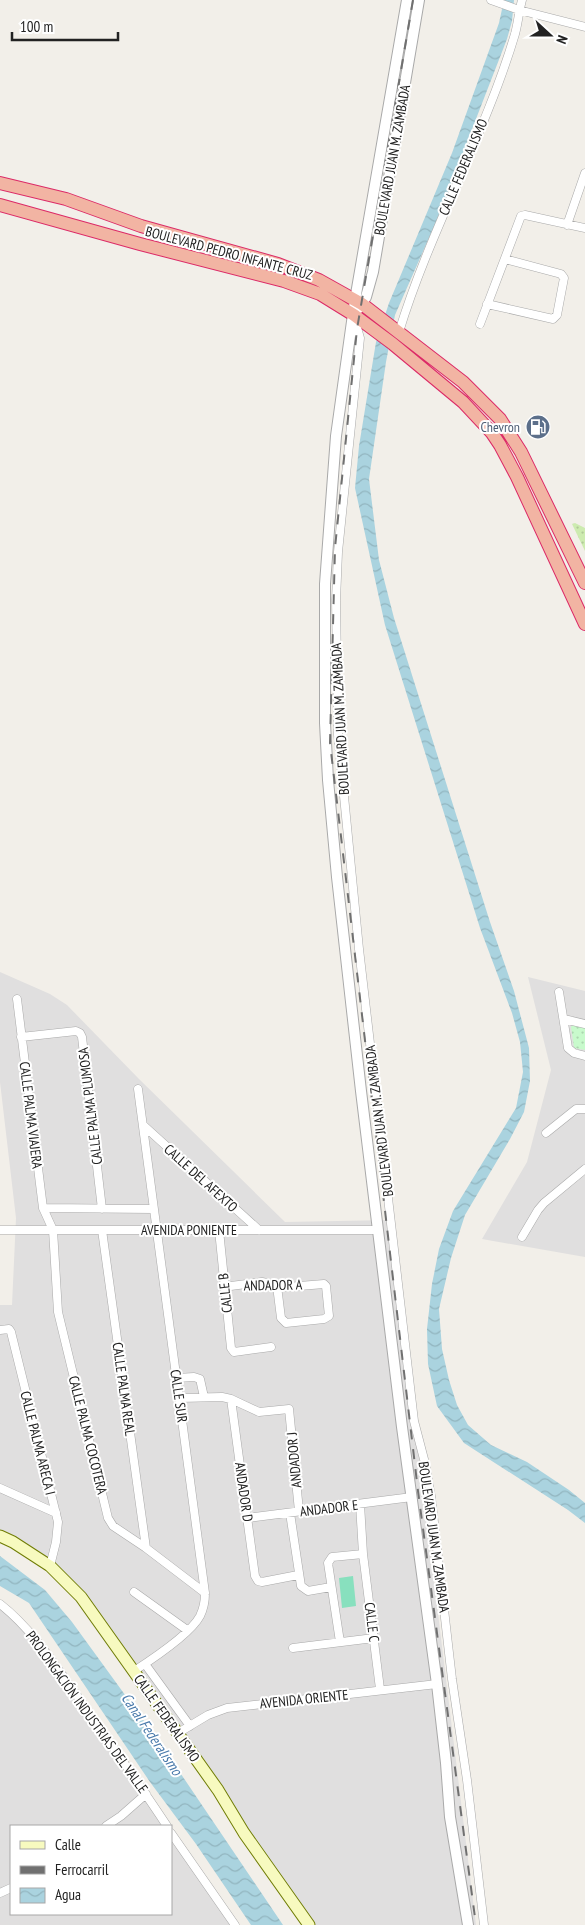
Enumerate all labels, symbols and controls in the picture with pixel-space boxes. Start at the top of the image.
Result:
scale bar [12,10,119,42]
north arrow [525,10,575,60]
text: 100 m [20,17,53,36]
text: N [552,33,572,46]
street label: BOULEVARD JUAN M. ZAMBADA [370,83,414,237]
street label: CALLE FEDERALISMO [435,116,492,218]
street label: BOULEVARD PEDRO INFANTE CRUZ [144,222,314,284]
fuel station icon: Chevron [525,414,551,440]
place label: Chevron [480,418,520,436]
street label: BOULEVARD JUAN M. ZAMBADA [327,642,353,796]
street label: BOULEVARD JUAN M. ZAMBADA [361,1044,397,1198]
street label: CALLE PALMA PLUMOSA [74,1046,106,1166]
street label: CALLE PALMA VIAJERA [16,1060,47,1170]
street label: CALLE DEL AFEXTO [160,1140,242,1216]
street label: AVENIDA PONIENTE [141,1221,237,1239]
street label: CALLE B [214,1272,236,1314]
street label: ANDADOR A [243,1275,303,1295]
street label: CALLE PALMA REAL [109,1341,140,1437]
street label: CALLE SUR [166,1368,192,1424]
street label: CALLE PALMA COCOTERA [65,1374,112,1497]
street label: CALLE PALMA ARECA I [16,1389,60,1497]
street label: ANDADOR J [283,1431,305,1489]
street label: BOULEVARD JUAN M. ZAMBADA [414,1460,454,1614]
street label: ANDADOR D [231,1461,257,1523]
street label: ANDADOR E [299,1495,359,1521]
street label: CALLE C [361,1601,383,1643]
street label: PROLONGACIÓN INDUSTRIAS DEL VALLE [22,1627,152,1797]
street label: CALLE FEDERALISMO [130,1671,204,1766]
street label: AVENIDA ORIENTE [259,1685,349,1713]
water label: Canal Federalismo [118,1689,187,1780]
legend [10,1825,172,1915]
text: Calle [55,1835,81,1854]
text: Ferrocarril [55,1860,109,1879]
text: Agua [55,1885,81,1904]

